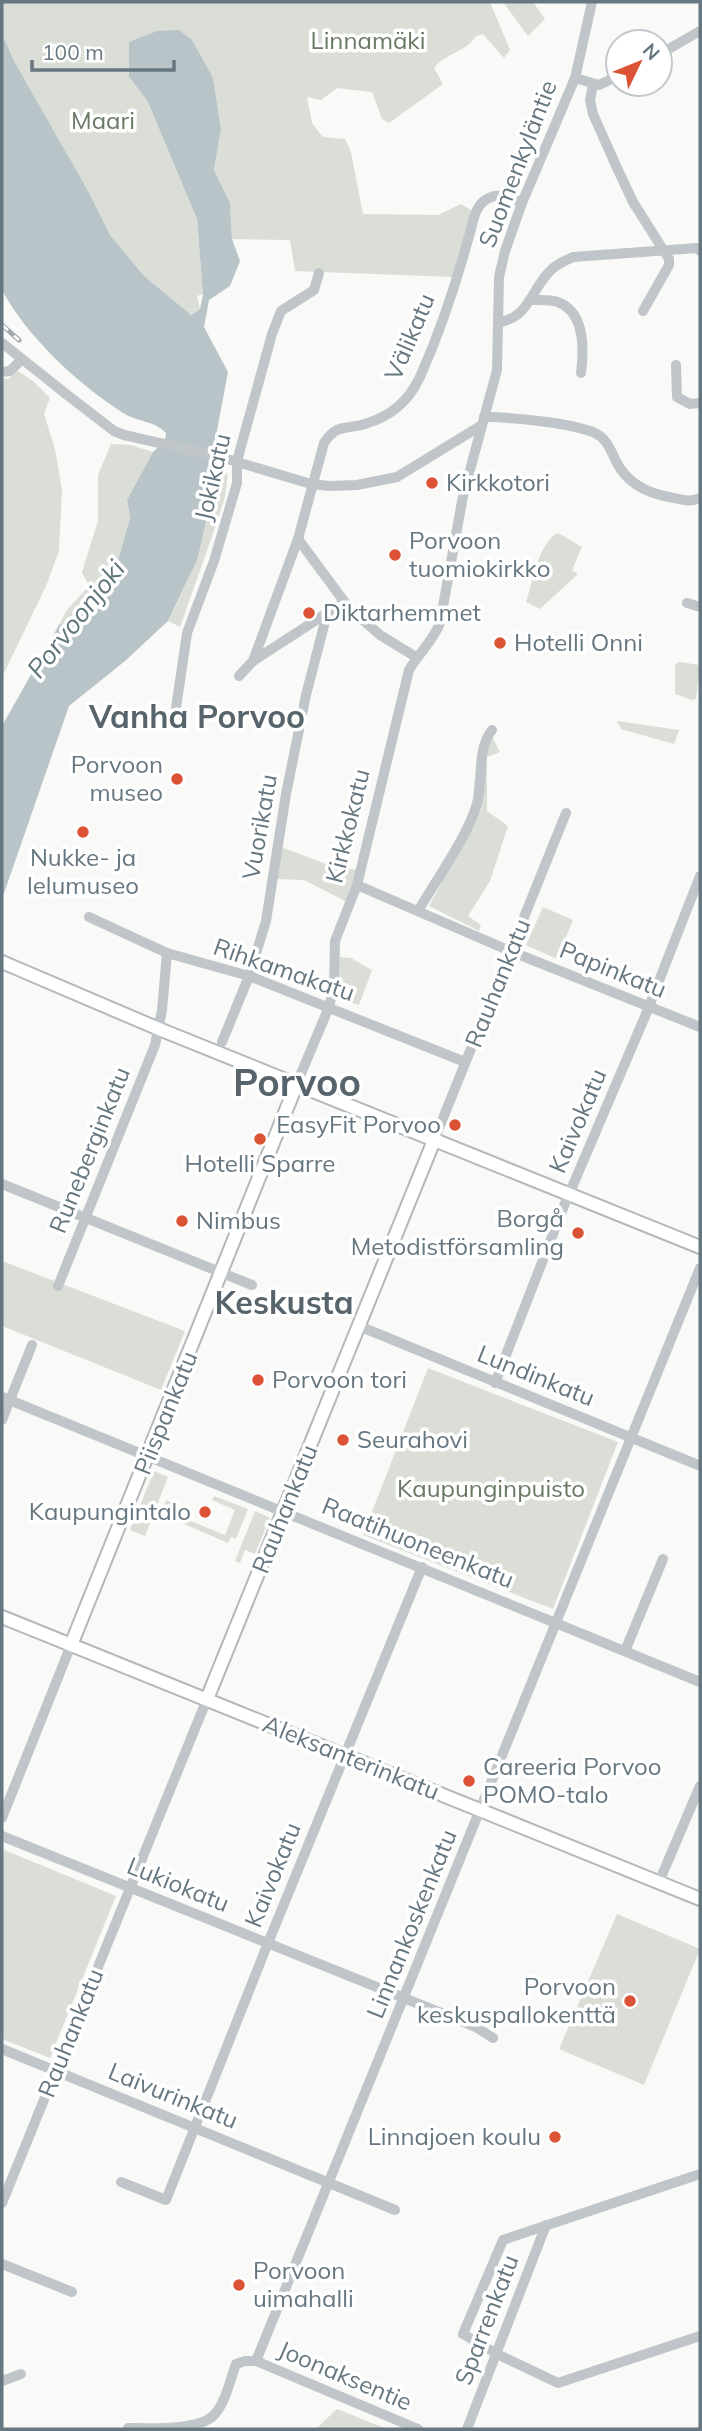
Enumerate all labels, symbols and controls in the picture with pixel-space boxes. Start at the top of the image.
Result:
park label: Linnamäki [311,25,425,55]
scale bar [32,28,173,72]
north arrow [604,28,674,98]
text: N [638,38,665,65]
text: 100 m [42,39,104,65]
street label: Suomenkyläntie [471,76,563,252]
park label: Maari [71,105,135,135]
street label: Välikatu [377,289,441,385]
street label: Jokikatu [187,430,237,523]
place label: Kirkkotori [446,467,550,497]
marker: Kirkkotori [424,475,440,491]
place label: Porvoon tuomiokirkko [409,525,550,583]
marker: Porvoon tuomiokirkko [387,547,403,563]
water label: Porvoonjoki [19,553,132,684]
place label: Diktarhemmet [323,597,481,627]
marker: Diktarhemmet [301,605,317,621]
place label: Hotelli Onni [514,627,643,657]
marker: Hotelli Onni [492,635,508,651]
district label: Vanha Porvoo [88,696,305,736]
place label: Porvoon museo [71,749,163,807]
street label: Kirkkokatu [318,766,376,886]
marker: Porvoon museo [169,771,185,787]
street label: Vuorikatu [235,772,283,882]
marker: Nukke- ja lelumuseo [75,824,91,840]
place label: Nukke- ja lelumuseo [27,842,139,900]
street label: Rauhankatu [458,914,536,1051]
street label: Rihkamakatu [210,931,359,1007]
street label: Papinkatu [556,934,671,1004]
district label: Porvoo [233,1058,361,1106]
street label: Runeberginkatu [42,1062,136,1237]
street label: Kaivokatu [542,1064,612,1177]
place label: EasyFit Porvoo [276,1109,441,1139]
marker: EasyFit Porvoo [447,1117,463,1133]
marker: Hotelli Sparre [252,1131,268,1147]
place label: Hotelli Sparre [185,1148,335,1178]
place label: Borgå Metodistförsamling [351,1203,564,1261]
place label: Nimbus [196,1205,281,1235]
marker: Nimbus [174,1213,190,1229]
marker: Borgå Metodistförsamling [570,1225,586,1241]
district label: Keskusta [214,1282,354,1322]
street label: Lundinkatu [473,1338,599,1412]
street label: Piispankatu [127,1346,203,1479]
place label: Porvoon tori [272,1364,407,1394]
marker: Porvoon tori [250,1372,266,1388]
place label: Seurahovi [357,1424,468,1454]
marker: Seurahovi [335,1432,351,1448]
street label: Rauhankatu [245,1440,323,1577]
park label: Kaupunginpuisto [397,1473,585,1503]
street label: Raatihuoneenkatu [318,1490,519,1594]
place label: Kaupungintalo [29,1496,191,1526]
marker: Kaupungintalo [197,1504,213,1520]
street label: Aleksanterinkatu [259,1708,444,1806]
place label: Careeria Porvoo POMO-talo [483,1751,661,1809]
marker: Careeria Porvoo POMO-talo [461,1773,477,1789]
street label: Kaivokatu [237,1818,307,1931]
street label: Linnankoskenkatu [359,1825,463,2022]
street label: Lukiokatu [123,1850,234,1918]
street label: Rauhankatu [31,1964,109,2101]
place label: Porvoon keskuspallokenttä [417,1971,616,2029]
marker: Porvoon keskuspallokenttä [622,1993,638,2009]
street label: Laivurinkatu [104,2055,243,2135]
place label: Linnajoen koulu [368,2121,541,2151]
marker: Linnajoen koulu [547,2129,563,2145]
street label: Sparrenkatu [448,2250,525,2389]
place label: Porvoon uimahalli [253,2255,354,2313]
marker: Porvoon uimahalli [231,2277,247,2293]
street label: Joonaksentie [274,2334,417,2417]

